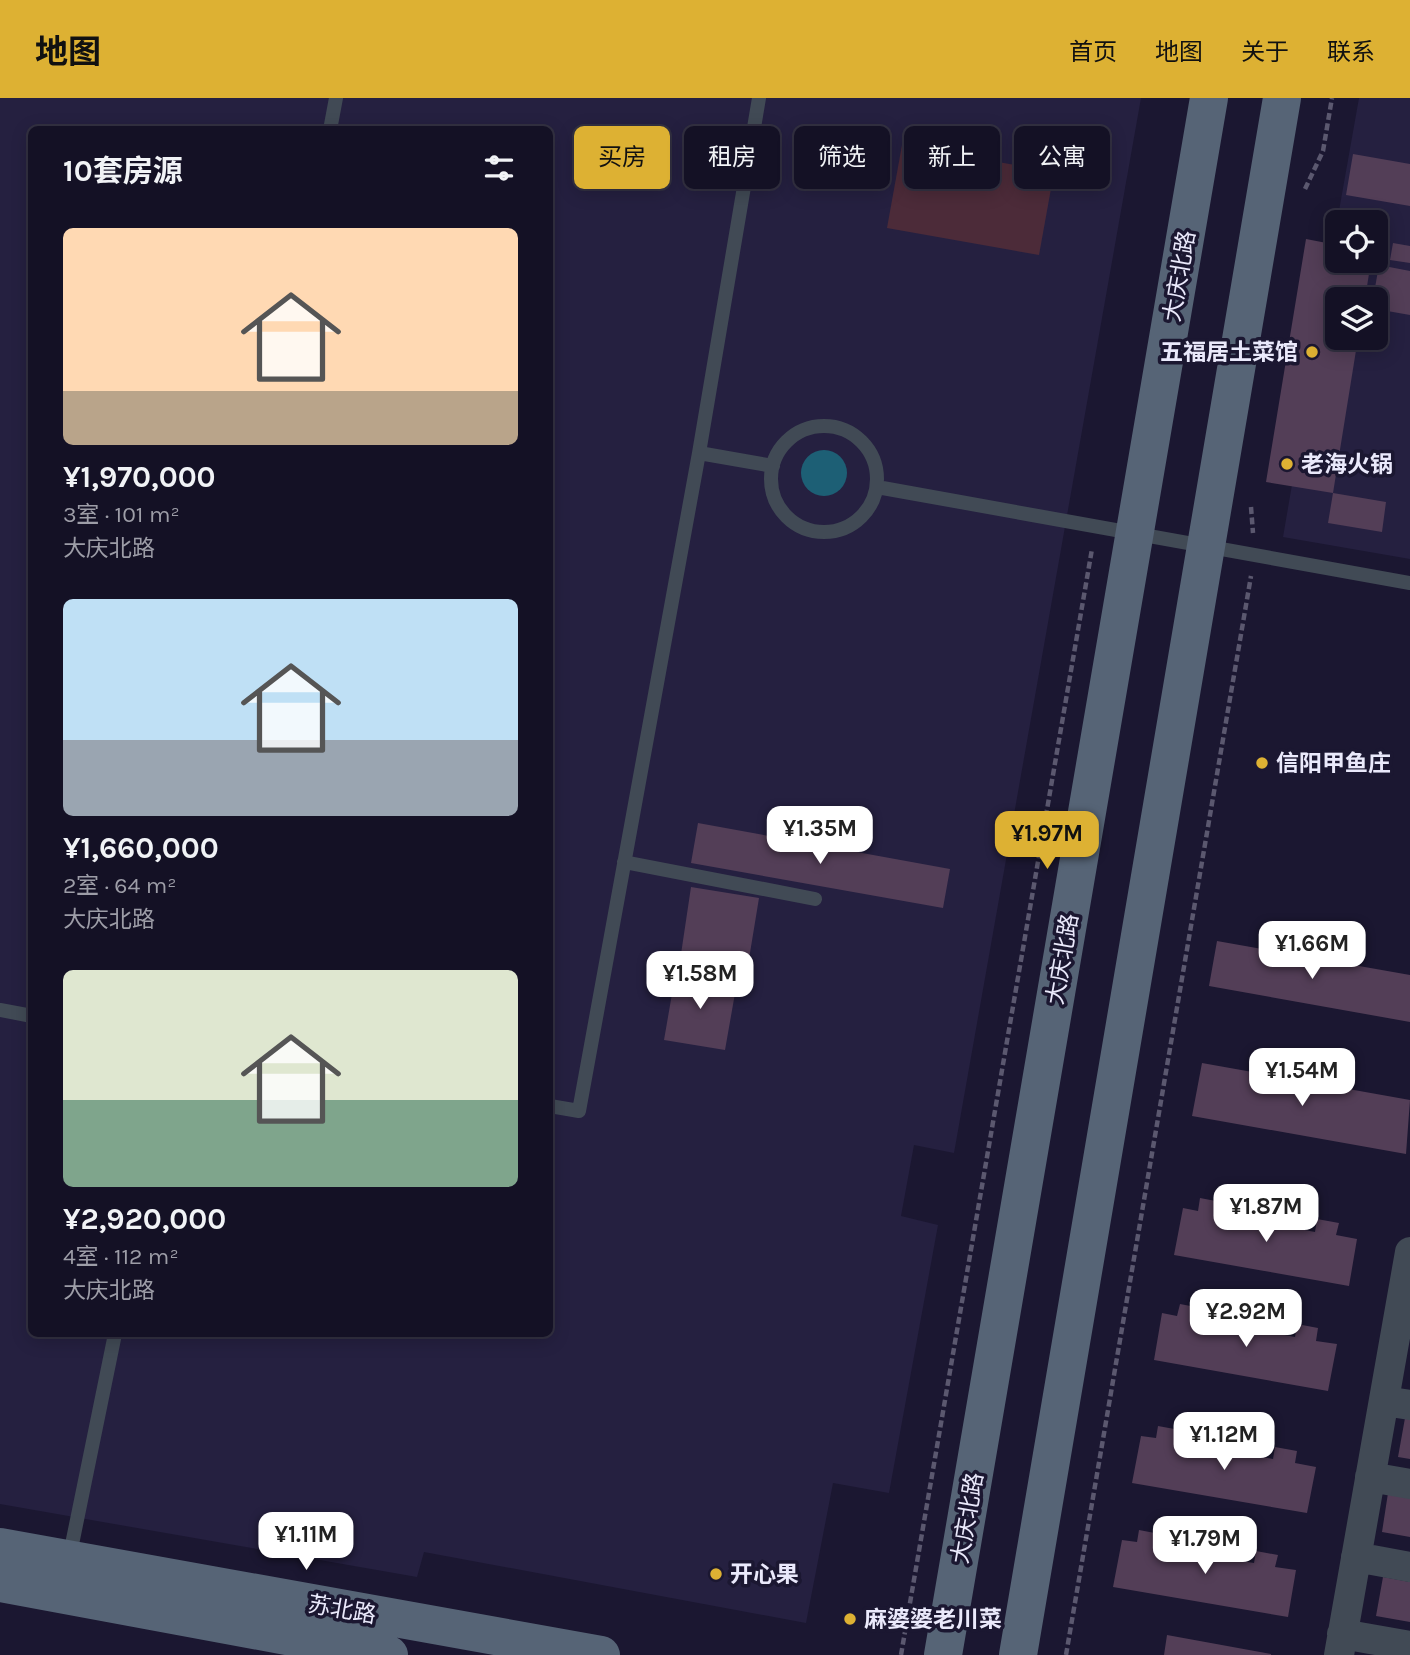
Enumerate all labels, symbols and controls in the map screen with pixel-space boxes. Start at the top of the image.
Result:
text: 地图 [35,33,101,71]
text: 首页 [1069,38,1117,66]
text: 地图 [1155,38,1203,66]
text: 关于 [1241,38,1289,66]
text: 联系 [1327,38,1375,66]
chip: 买房 [574,126,670,189]
chip: 租房 [684,126,780,189]
chip: 筛选 [794,126,890,189]
chip: 新上 [904,126,1000,189]
chip: 公寓 [1014,126,1110,189]
icon: filters [480,149,518,187]
text: 10套房源 [63,153,183,189]
map controls [1325,210,1388,350]
button: locate [1325,210,1388,273]
street label: 大庆北路 [1158,228,1201,324]
icon: home [228,274,354,400]
button: layers [1325,287,1388,350]
place label: 五福居土菜馆 [1160,339,1298,366]
marker: 五福居土菜馆 [1304,344,1320,360]
place label: 老海火锅 [1301,451,1393,478]
marker: 老海火锅 [1279,456,1295,472]
text: ¥1,970,000 [63,459,216,495]
text: 3室 · 101 m² [63,501,180,528]
text: 大庆北路 [63,535,155,562]
icon: home [228,645,354,771]
place label: 信阳甲鱼庄 [1276,750,1391,777]
marker: 信阳甲鱼庄 [1254,755,1270,771]
pin: ¥1.35M [763,806,877,866]
pin: ¥1.97M [990,812,1104,871]
text: ¥1.35M [783,815,857,842]
text: ¥1.97M [1011,820,1083,847]
text: ¥1,660,000 [63,830,219,866]
text: 2室 · 64 m² [63,872,177,899]
text: 大庆北路 [63,906,155,933]
street label: 大庆北路 [1041,911,1084,1007]
pin: ¥1.66M [1255,922,1369,981]
text: ¥1.66M [1275,930,1349,957]
pin: ¥1.58M [643,951,757,1011]
text: ¥1.58M [662,960,738,987]
icon: home [228,1016,354,1142]
pin: ¥1.54M [1245,1048,1359,1108]
text: ¥1.54M [1265,1057,1339,1084]
pin: ¥1.87M [1209,1184,1323,1244]
text: ¥1.87M [1229,1193,1303,1220]
text: ¥2,920,000 [63,1201,226,1237]
text: 4室 · 112 m² [63,1243,179,1270]
text: 大庆北路 [63,1277,155,1304]
pin: ¥2.92M [1189,1290,1303,1349]
text: ¥2.92M [1206,1298,1286,1325]
pin: ¥1.12M [1167,1412,1281,1472]
text: ¥1.12M [1190,1421,1258,1448]
street label: 大庆北路 [946,1470,989,1566]
pin: ¥1.11M [249,1512,363,1572]
pin: ¥1.79M [1148,1516,1262,1576]
text: ¥1.11M [274,1521,338,1548]
text: ¥1.79M [1169,1525,1241,1552]
place label: 开心果 [730,1561,799,1588]
marker: 开心果 [708,1566,724,1582]
street label: 苏北路 [306,1590,378,1629]
place label: 麻婆婆老川菜 [864,1606,1002,1633]
marker: 麻婆婆老川菜 [842,1611,858,1627]

